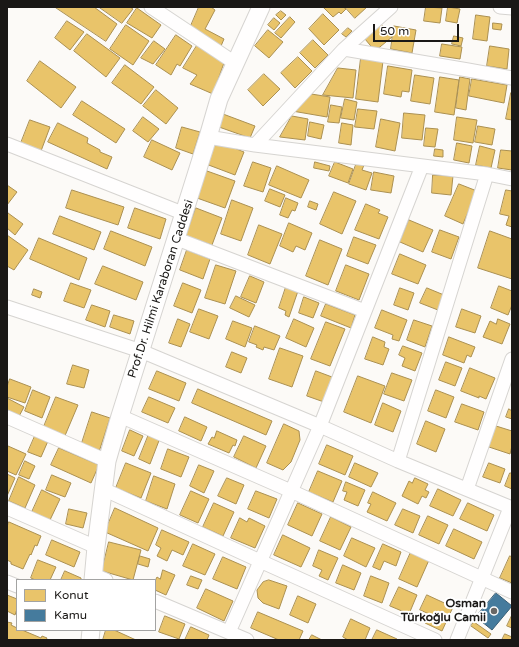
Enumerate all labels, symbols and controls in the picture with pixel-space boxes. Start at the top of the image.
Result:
scale bar [375,16,461,42]
text: 50 m [380,24,409,38]
street label: Prof.Dr. Hilmi Karaboran Caddesi [125,198,197,380]
legend [16,579,156,631]
text: Konut [54,588,89,602]
place label: Osman Türkoğlu Camii [401,597,486,625]
marker: Osman Türkoğlu Camii [489,606,499,616]
text: Kamu [54,608,87,622]

